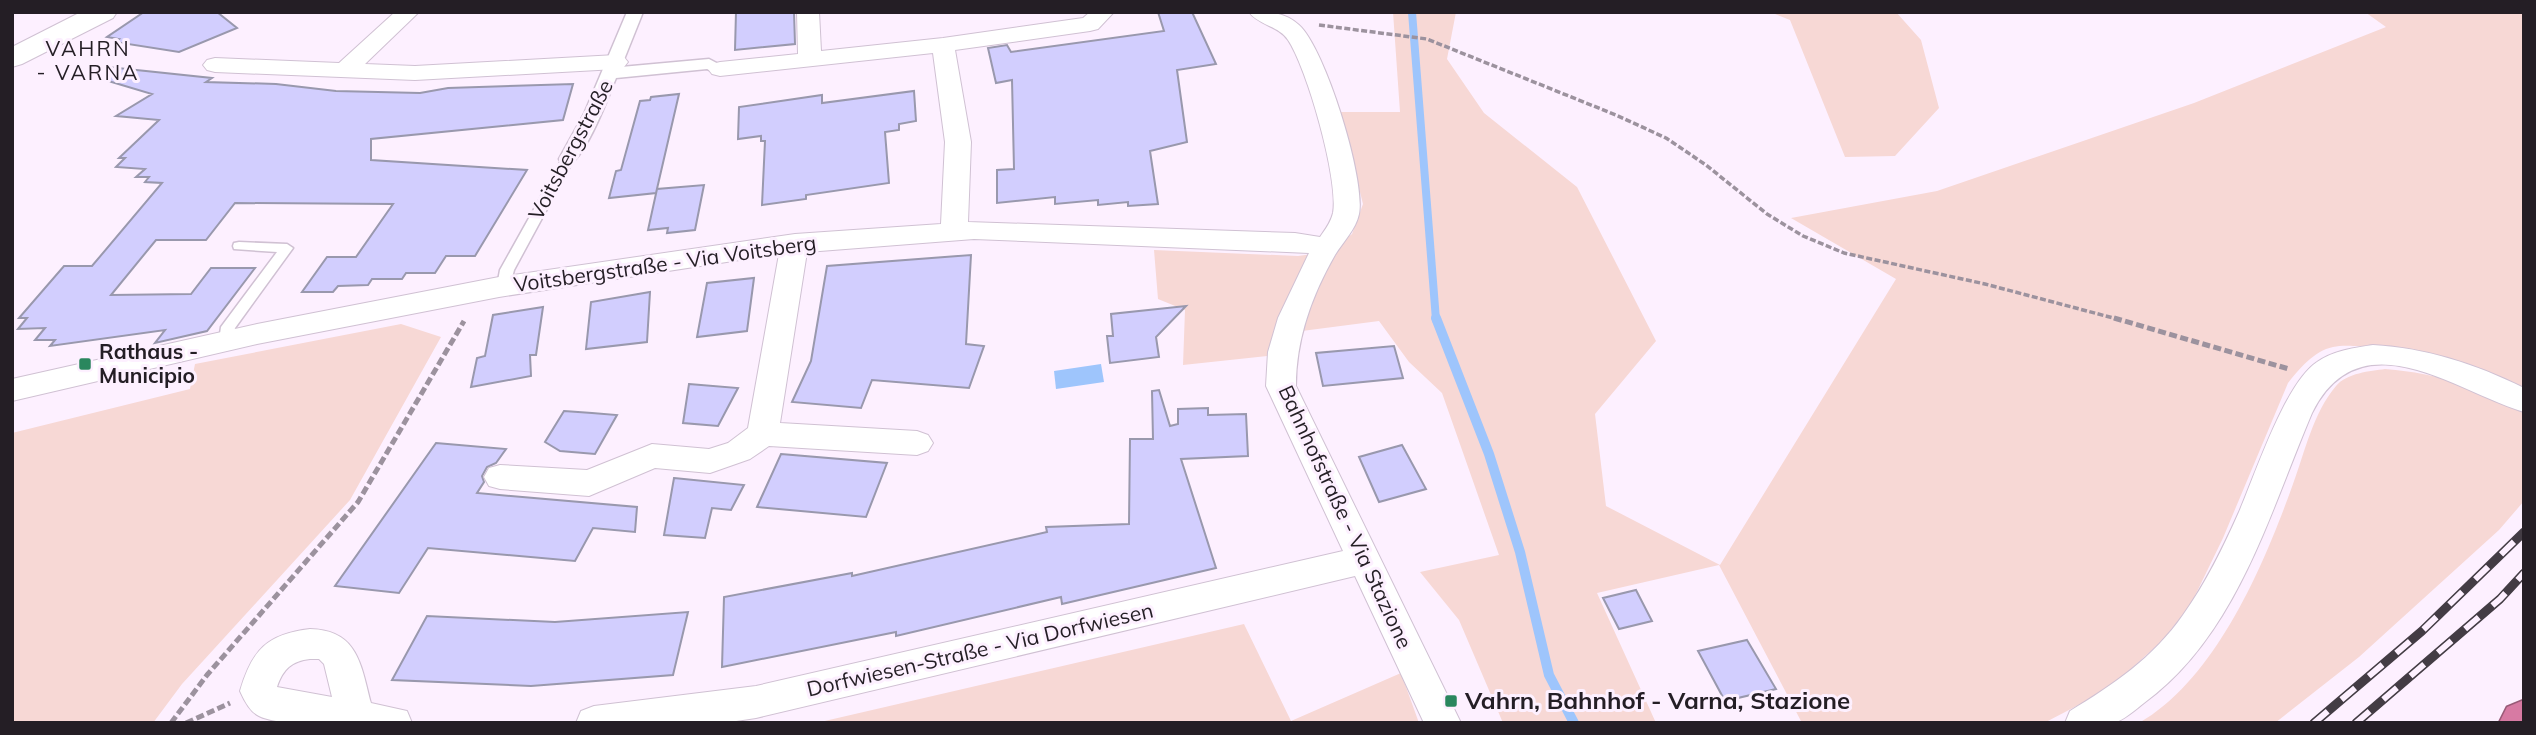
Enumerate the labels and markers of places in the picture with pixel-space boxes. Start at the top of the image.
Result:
place label: Rathaus - Municipio [99,338,198,388]
marker: Rathaus - Municipio [77,356,93,372]
place label: Vahrn, Bahnhof - Varna, Stazione [1464,685,1850,715]
marker: Vahrn, Bahnhof - Varna, Stazione [1443,693,1459,709]

